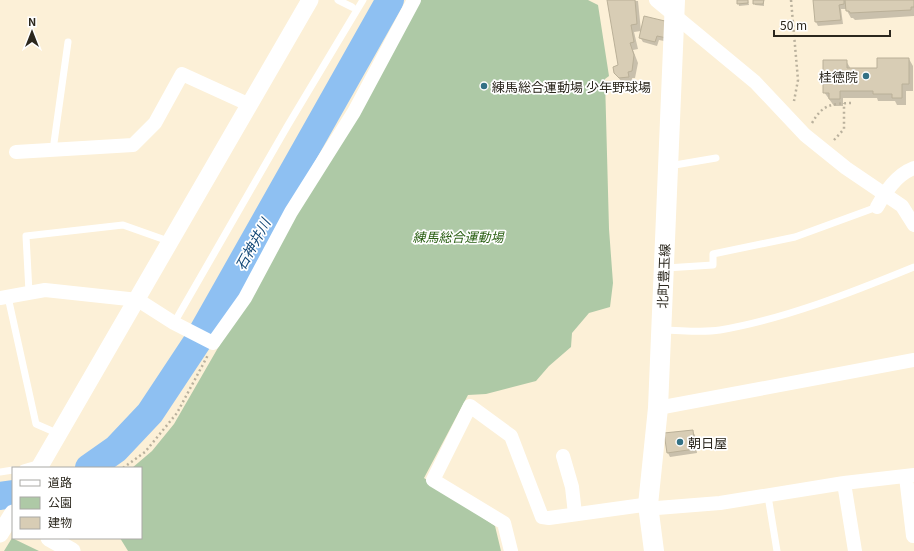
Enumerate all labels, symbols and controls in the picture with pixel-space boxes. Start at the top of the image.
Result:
north arrow [12,12,52,52]
scale bar [774,12,890,38]
text: N [28,13,36,29]
text: 50 m [780,16,807,33]
place label: 桂徳院 [819,67,858,86]
marker: 桂徳院 [861,71,871,81]
place label: 練馬総合運動場 少年野球場 [492,77,651,96]
marker: 練馬総合運動場 少年野球場 [479,81,489,91]
water label: 石神井川 [230,213,275,273]
park label: 練馬総合運動場 [412,227,505,246]
street label: 北町豊玉線 [652,243,674,309]
place label: 朝日屋 [688,433,727,452]
marker: 朝日屋 [675,437,685,447]
legend [12,467,142,539]
text: 道路 [48,473,72,490]
text: 公園 [48,493,72,510]
text: 建物 [48,513,72,530]

